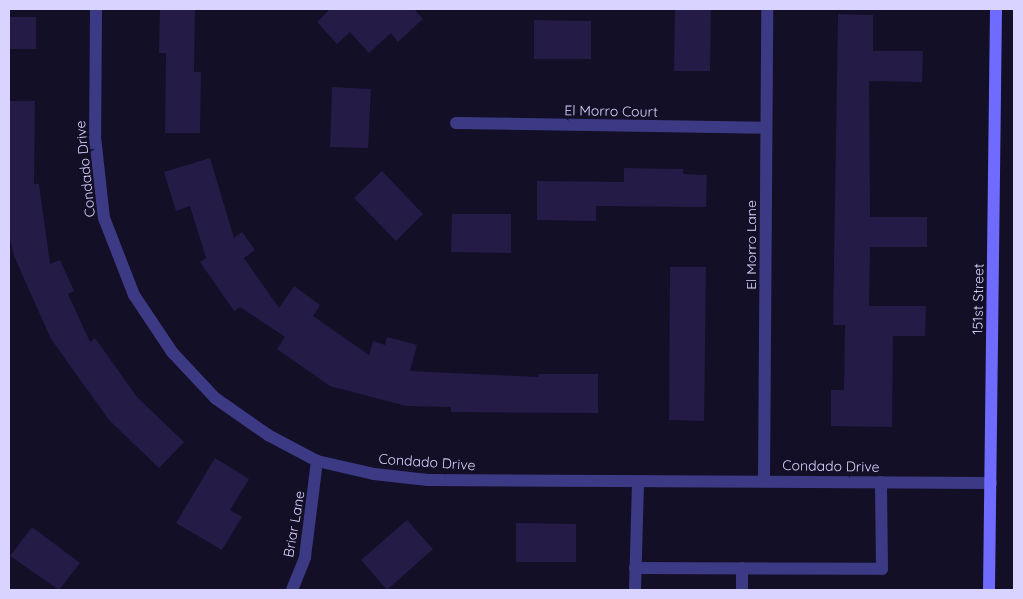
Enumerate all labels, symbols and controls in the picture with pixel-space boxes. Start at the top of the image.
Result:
street label: El Morro Court [564,102,658,120]
street label: Condado Drive [72,120,98,218]
street label: El Morro Lane [743,200,759,290]
street label: 151st Street [969,263,987,335]
street label: Condado Drive [378,450,476,474]
street label: Condado Drive [782,457,880,475]
street label: Briar Lane [280,489,308,559]

